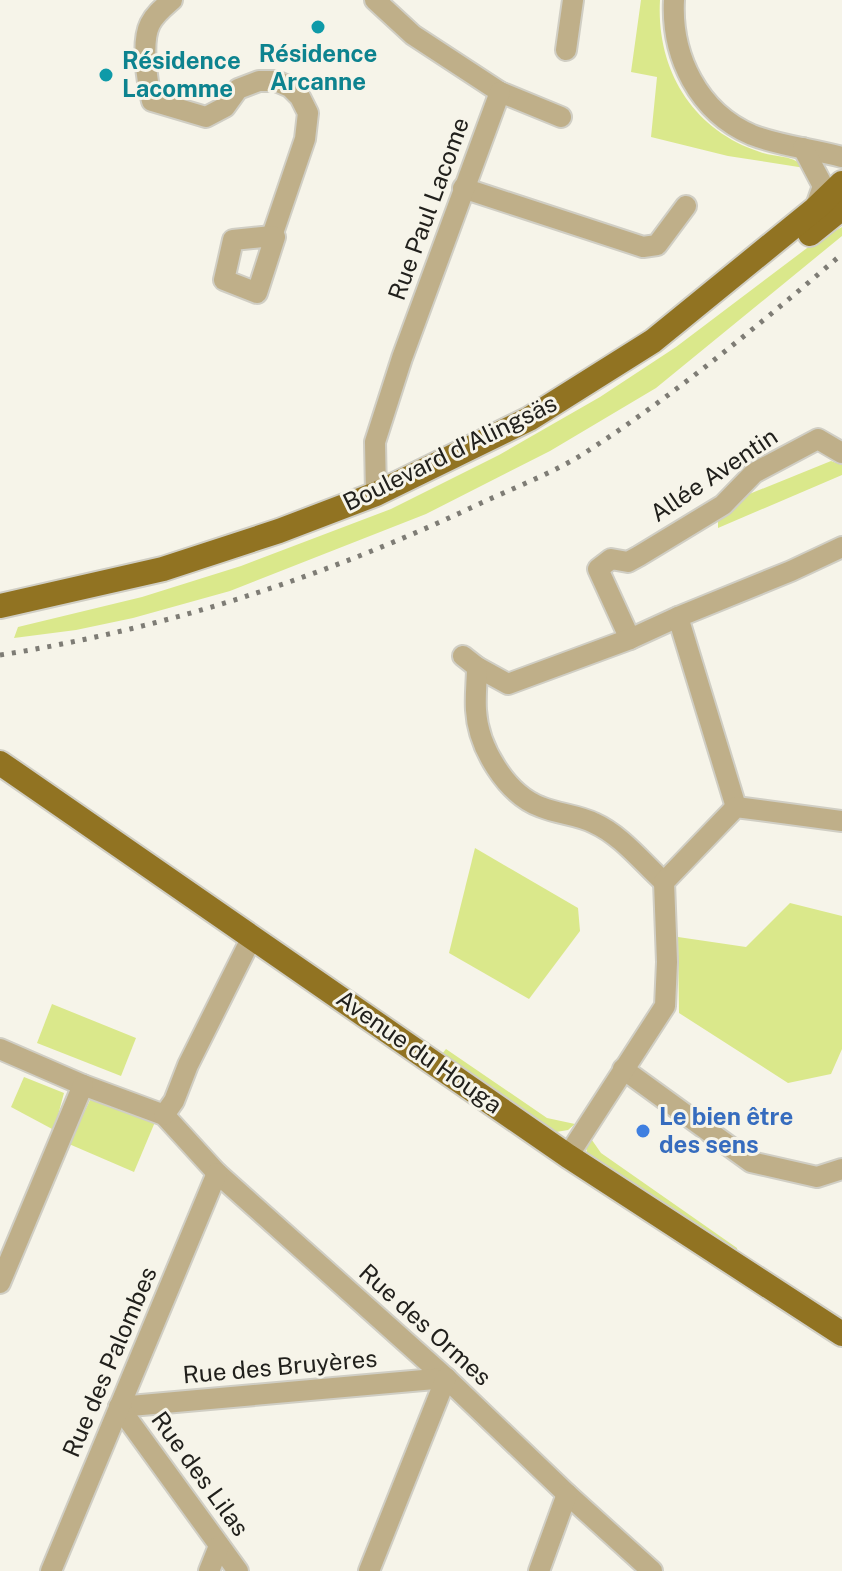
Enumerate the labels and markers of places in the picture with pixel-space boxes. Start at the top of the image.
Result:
marker: Résidence Arcanne [309,18,327,36]
place label: Résidence Arcanne [259,39,377,95]
place label: Résidence Lacomme [122,46,241,102]
marker: Résidence Lacomme [97,66,115,84]
place label: Le bien être des sens [659,1102,793,1158]
marker: Le bien être des sens [634,1122,652,1140]

